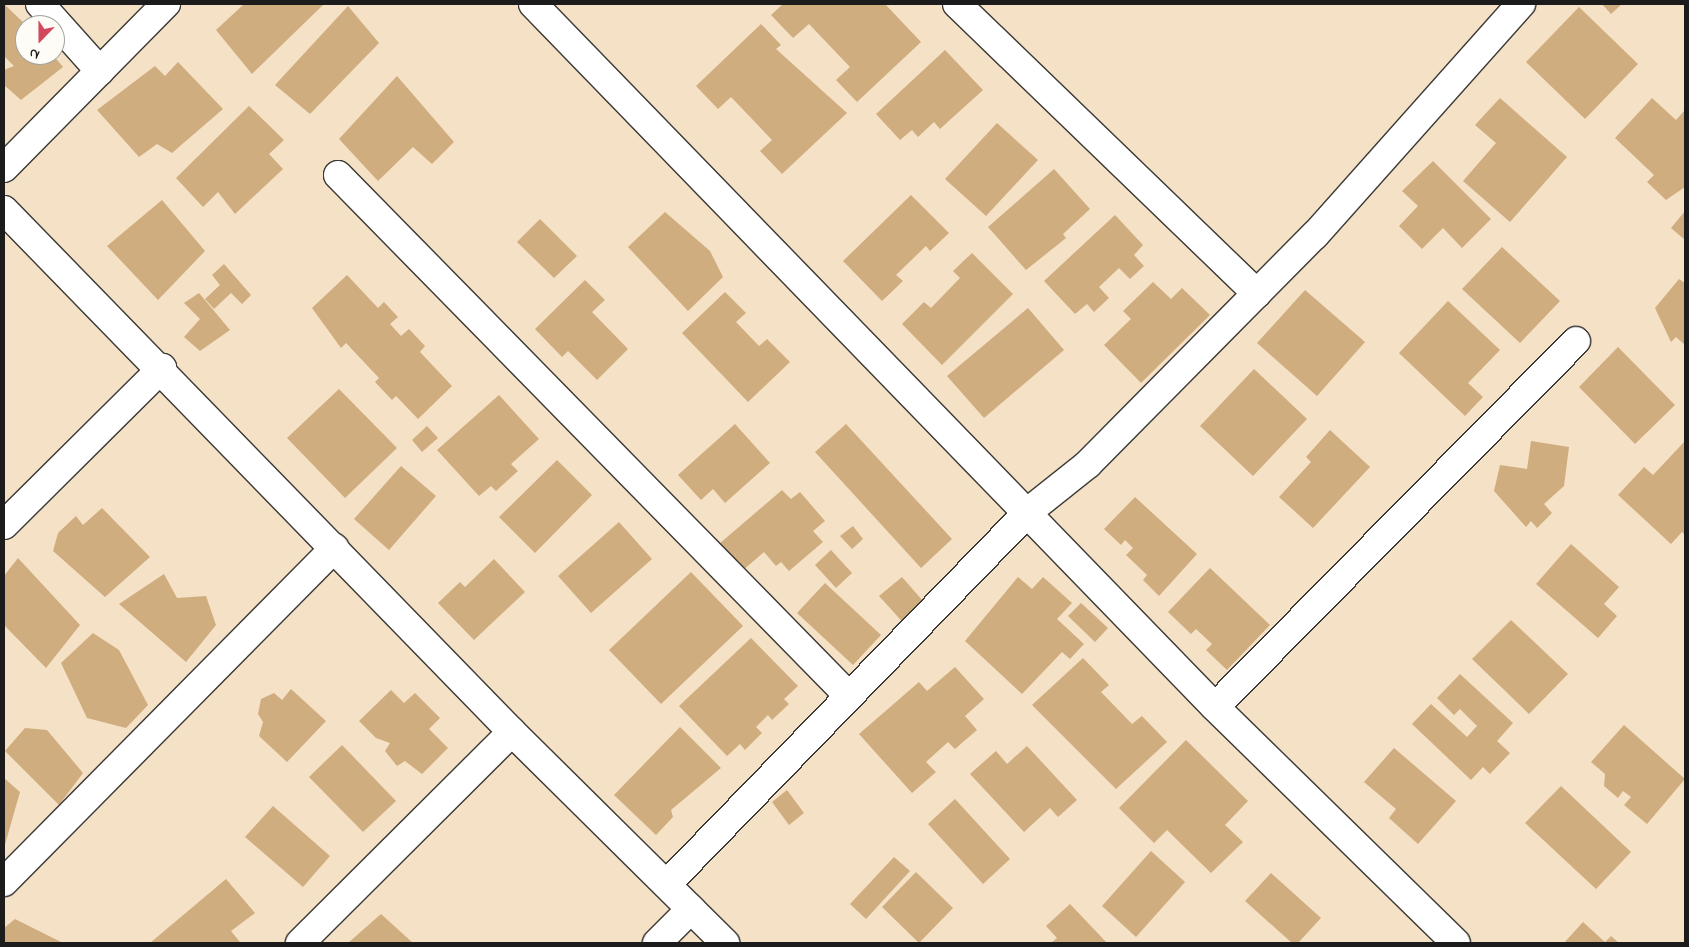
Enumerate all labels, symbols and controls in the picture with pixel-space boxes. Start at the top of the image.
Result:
north arrow [15,15,65,65]
text: N [26,42,43,65]

